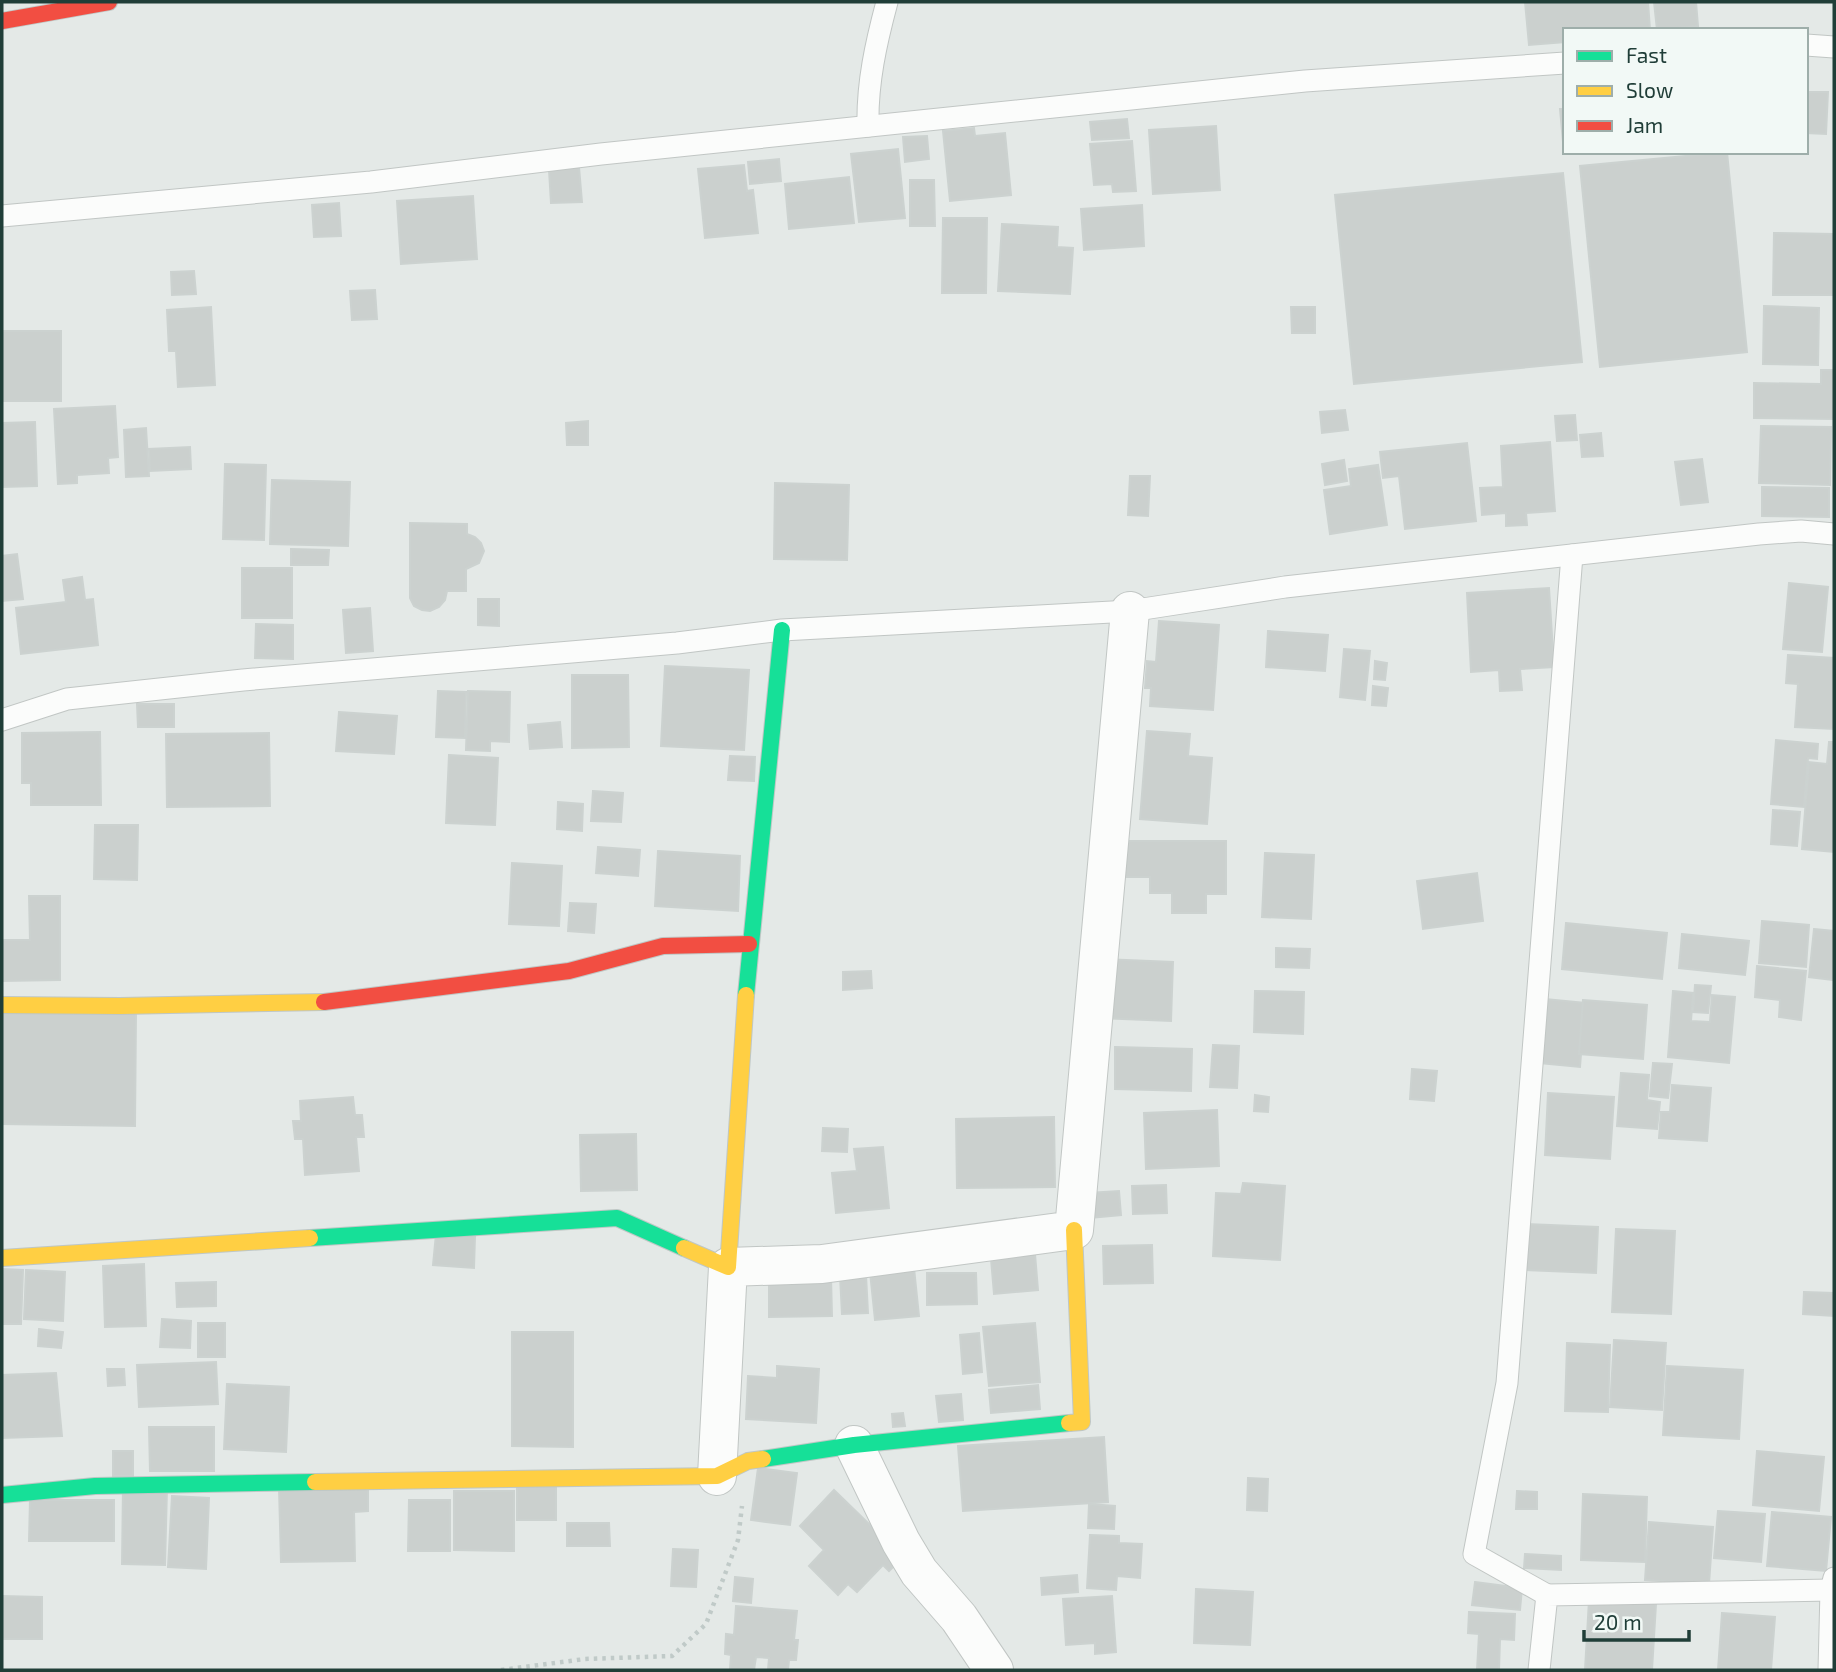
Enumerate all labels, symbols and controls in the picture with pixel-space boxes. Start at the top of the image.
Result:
legend [1563,28,1808,154]
text: Fast [1626,42,1667,67]
text: Slow [1626,77,1673,102]
text: Jam [1626,112,1663,137]
scale bar [1584,1598,1689,1642]
text: 20 m [1594,1609,1642,1634]

